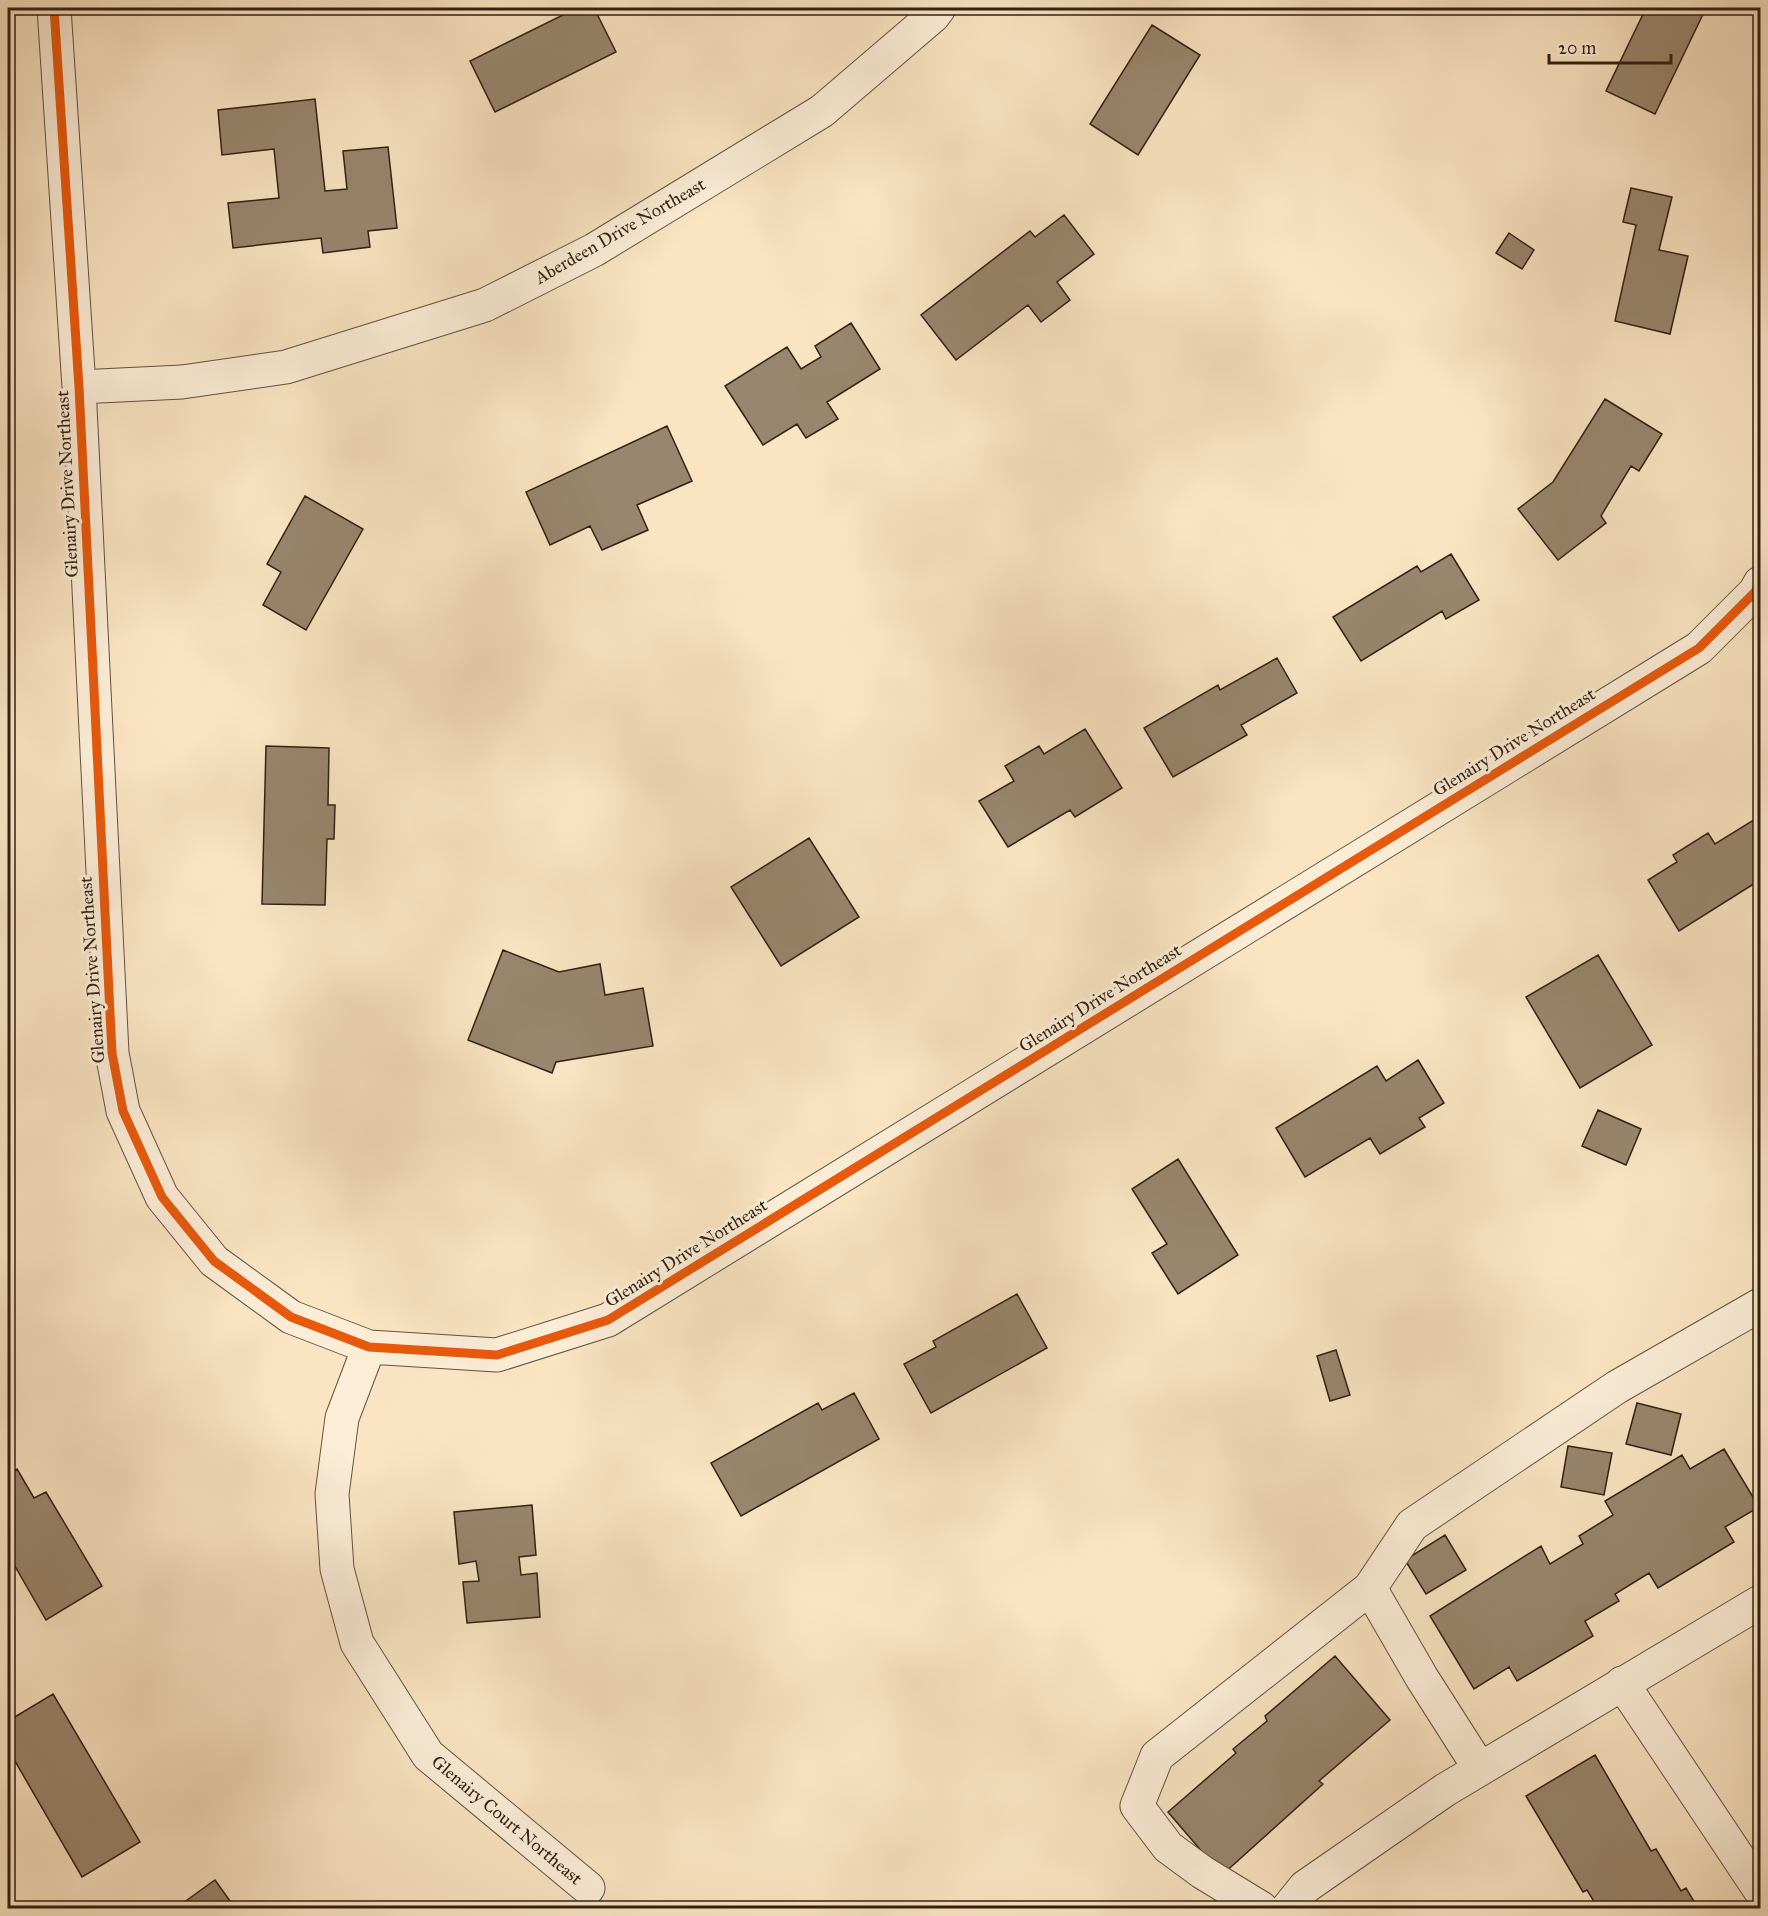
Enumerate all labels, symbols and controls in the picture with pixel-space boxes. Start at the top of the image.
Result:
scale bar [1549,27,1670,65]
text: 20 m [1558,37,1596,59]
street label: Aberdeen Drive Northeast [530,173,710,289]
street label: Glenairy Drive Northeast [51,389,83,578]
street label: Glenairy Drive Northeast [1429,683,1600,801]
street label: Glenairy Drive Northeast [74,875,110,1064]
street label: Glenairy Drive Northeast [1015,939,1186,1057]
street label: Glenairy Drive Northeast [601,1194,772,1312]
street label: Glenairy Court Northeast [427,1750,587,1890]

